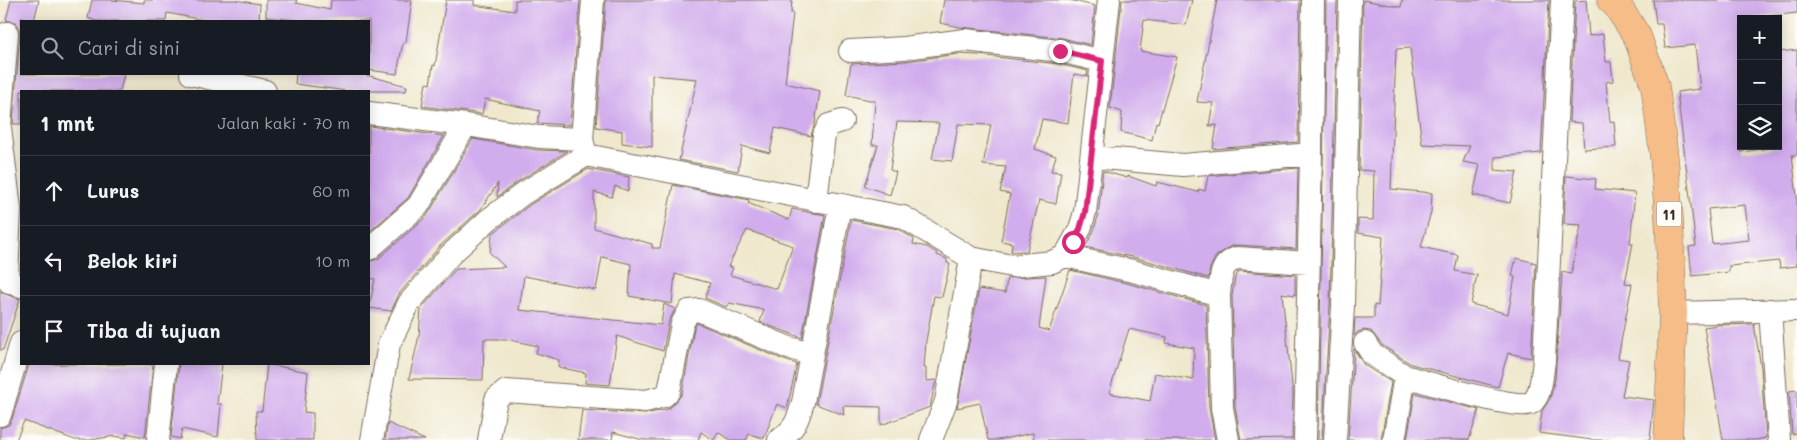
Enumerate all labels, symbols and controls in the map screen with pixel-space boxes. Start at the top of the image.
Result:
map controls [1737,15,1782,150]
button: + [1737,15,1782,60]
search box [20,20,370,75]
icon: search [38,34,66,62]
text: Cari di sini [78,35,180,60]
route end [1049,40,1072,63]
button: − [1737,60,1782,105]
button: layers [1737,105,1782,150]
text: 1 mnt [40,109,95,136]
text: Jalan kaki · 70 m [218,112,350,133]
icon: ahead [40,177,68,205]
text: Lurus [87,178,139,203]
text: 60 m [313,180,350,201]
road number: 11 [1656,202,1682,226]
route start [1062,231,1085,254]
icon: left [40,247,68,275]
text: Belok kiri [87,248,178,273]
text: 10 m [315,250,350,271]
icon: arrive [40,317,68,345]
text: Tiba di tujuan [87,318,220,343]

